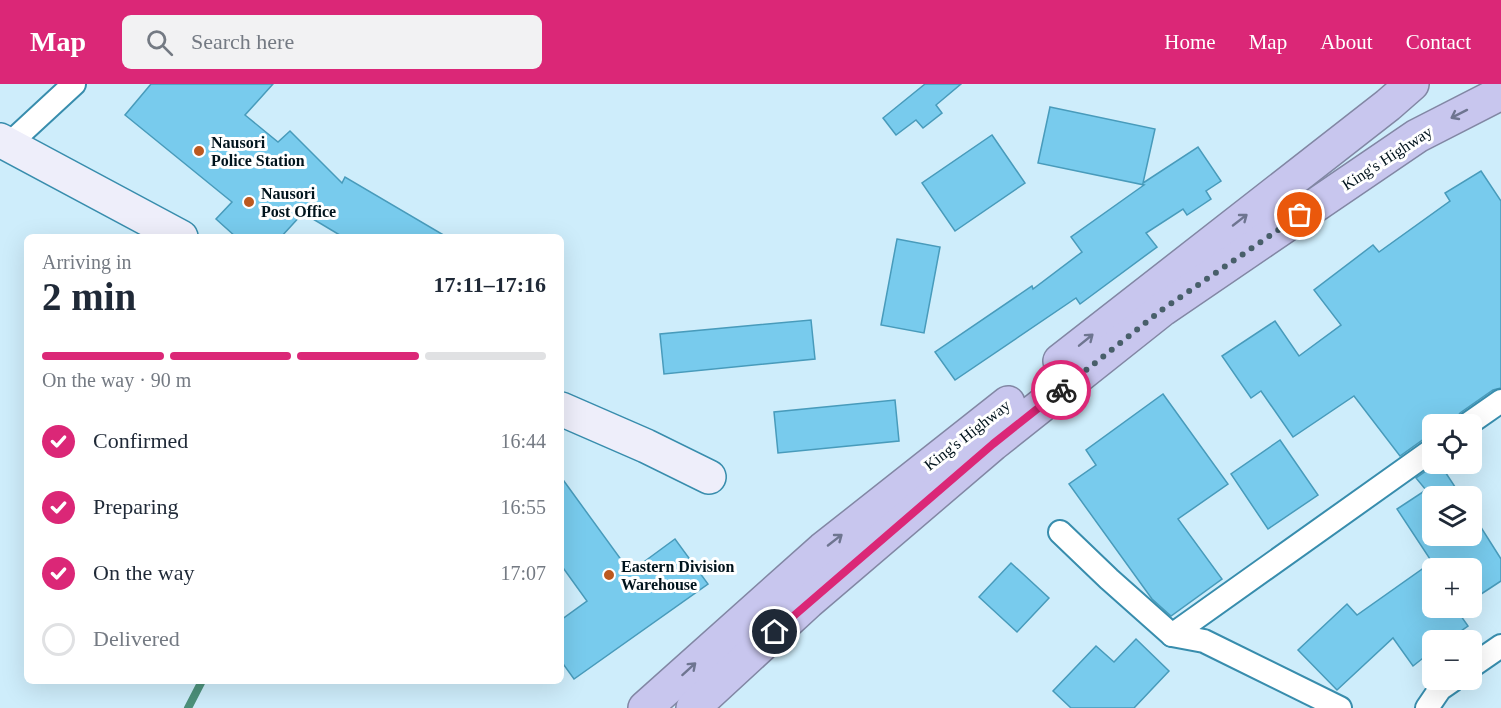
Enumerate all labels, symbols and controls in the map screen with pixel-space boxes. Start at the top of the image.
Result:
search box [122,15,542,69]
text: Map [30,26,86,57]
icon: search [143,26,176,59]
text: Search here [191,29,294,54]
text: Home [1164,30,1216,54]
text: Map [1249,30,1287,54]
text: About [1320,30,1373,54]
text: Contact [1406,30,1471,54]
one-way arrow [1451,108,1468,120]
street label: King's Highway [1339,123,1436,194]
place label: Nausori Police Station [211,134,305,169]
marker: Nausori Police Station [192,144,206,158]
place label: Nausori Post Office [261,185,336,220]
pin [1274,189,1325,240]
marker: Nausori Post Office [242,195,256,209]
icon: bag [1283,198,1316,231]
one-way arrow [1231,214,1247,227]
text: Arriving in [42,251,131,273]
text: 17:11–17:16 [434,272,546,297]
text: 2 min [42,275,136,318]
one-way arrow [1078,334,1094,347]
courier [1031,360,1091,420]
text: On the way · 90 m [42,369,191,391]
icon: bike [1045,374,1078,407]
street label: King's Highway [921,396,1014,474]
map controls [1422,414,1482,690]
button: locate [1422,414,1482,474]
icon: check [42,425,75,458]
text: Confirmed [93,428,188,453]
text: 16:44 [500,430,546,452]
button: layers [1422,486,1482,546]
icon: check [42,491,75,524]
text: Preparing [93,494,179,519]
text: 16:55 [500,496,546,518]
one-way arrow [826,533,842,546]
icon: check [42,557,75,590]
place label: Eastern Division Warehouse [621,558,734,593]
button: + [1422,558,1482,618]
text: On the way [93,560,194,585]
text: 17:07 [500,562,546,584]
marker: Eastern Division Warehouse [602,568,616,582]
pin [749,606,800,657]
icon: home [758,615,791,648]
text: Delivered [93,626,180,651]
button: − [1422,630,1482,690]
one-way arrow [681,662,696,676]

